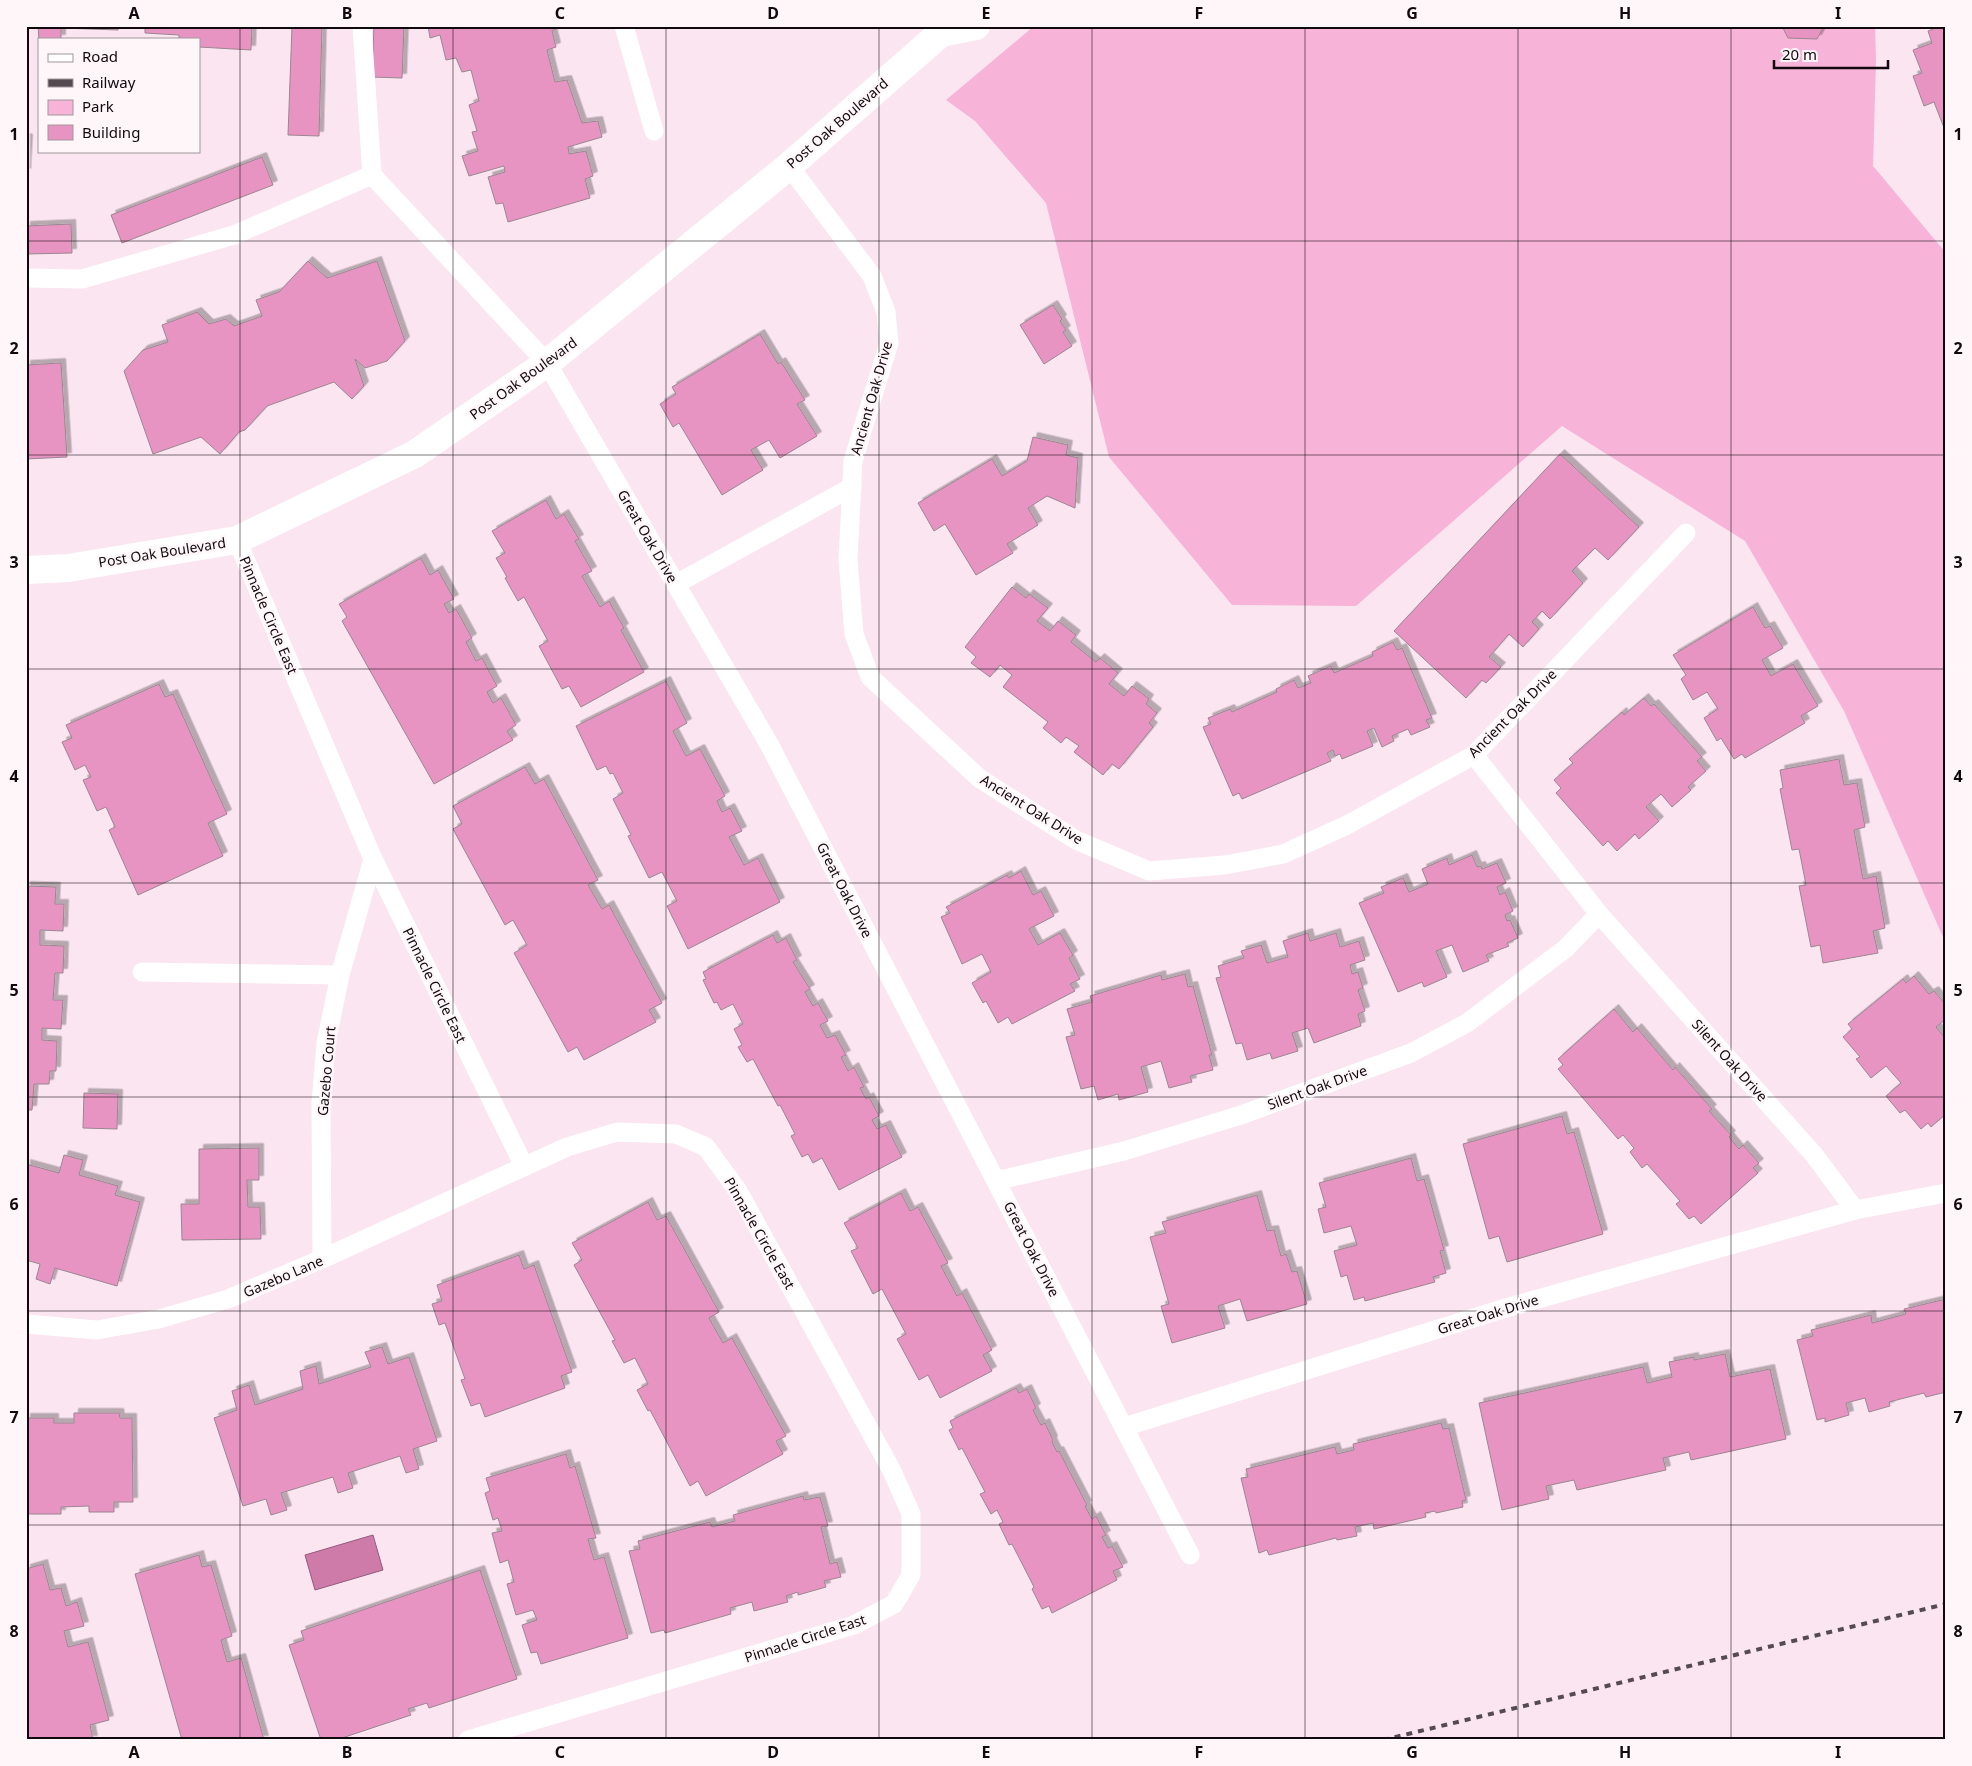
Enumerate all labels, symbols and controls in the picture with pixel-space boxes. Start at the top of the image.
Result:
text: A [128,2,140,24]
text: B [342,2,352,24]
text: C [555,2,565,24]
text: D [767,2,779,24]
text: E [982,2,991,24]
text: F [1195,2,1203,24]
text: G [1406,2,1418,24]
text: H [1619,2,1631,24]
text: I [1835,2,1841,24]
legend [38,38,200,152]
scale bar [1774,38,1888,70]
text: 20 m [1782,44,1817,64]
text: Road [82,46,118,66]
text: Railway [82,72,136,92]
street label: Post Oak Boulevard [782,74,892,172]
text: Park [82,96,114,116]
text: Building [82,122,140,142]
text: 1 [9,123,19,145]
text: 1 [1953,123,1963,145]
street label: Post Oak Boulevard [465,332,581,424]
text: 2 [9,337,19,359]
text: 2 [1953,337,1963,359]
street label: Ancient Oak Drive [846,339,896,457]
street label: Great Oak Drive [614,486,682,586]
street label: Post Oak Boulevard [97,533,227,571]
text: 3 [9,551,19,573]
text: 3 [1953,551,1963,573]
street label: Pinnacle Circle East [236,553,302,677]
street label: Ancient Oak Drive [1464,665,1560,761]
text: 4 [9,765,19,787]
text: 4 [1953,765,1963,787]
street label: Ancient Oak Drive [977,770,1087,848]
street label: Great Oak Drive [813,839,877,941]
street label: Pinnacle Circle East [399,924,471,1046]
text: 5 [9,979,19,1001]
text: 5 [1953,979,1963,1001]
street label: Silent Oak Drive [1688,1015,1772,1105]
street label: Gazebo Court [313,1025,339,1117]
street label: Silent Oak Drive [1265,1060,1370,1114]
street label: Pinnacle Circle East [720,1174,800,1292]
text: 6 [9,1193,19,1215]
text: 6 [1953,1193,1963,1215]
street label: Great Oak Drive [1000,1198,1064,1300]
street label: Gazebo Lane [240,1251,326,1301]
street label: Great Oak Drive [1435,1290,1541,1338]
text: 7 [9,1406,19,1428]
text: 7 [1953,1406,1963,1428]
street label: Pinnacle Circle East [742,1609,868,1667]
text: 8 [9,1620,19,1642]
text: 8 [1953,1620,1963,1642]
text: A [128,1741,140,1763]
text: B [342,1741,352,1763]
text: C [555,1741,565,1763]
text: D [767,1741,779,1763]
text: E [982,1741,991,1763]
text: F [1195,1741,1203,1763]
text: G [1406,1741,1418,1763]
text: H [1619,1741,1631,1763]
text: I [1835,1741,1841,1763]

